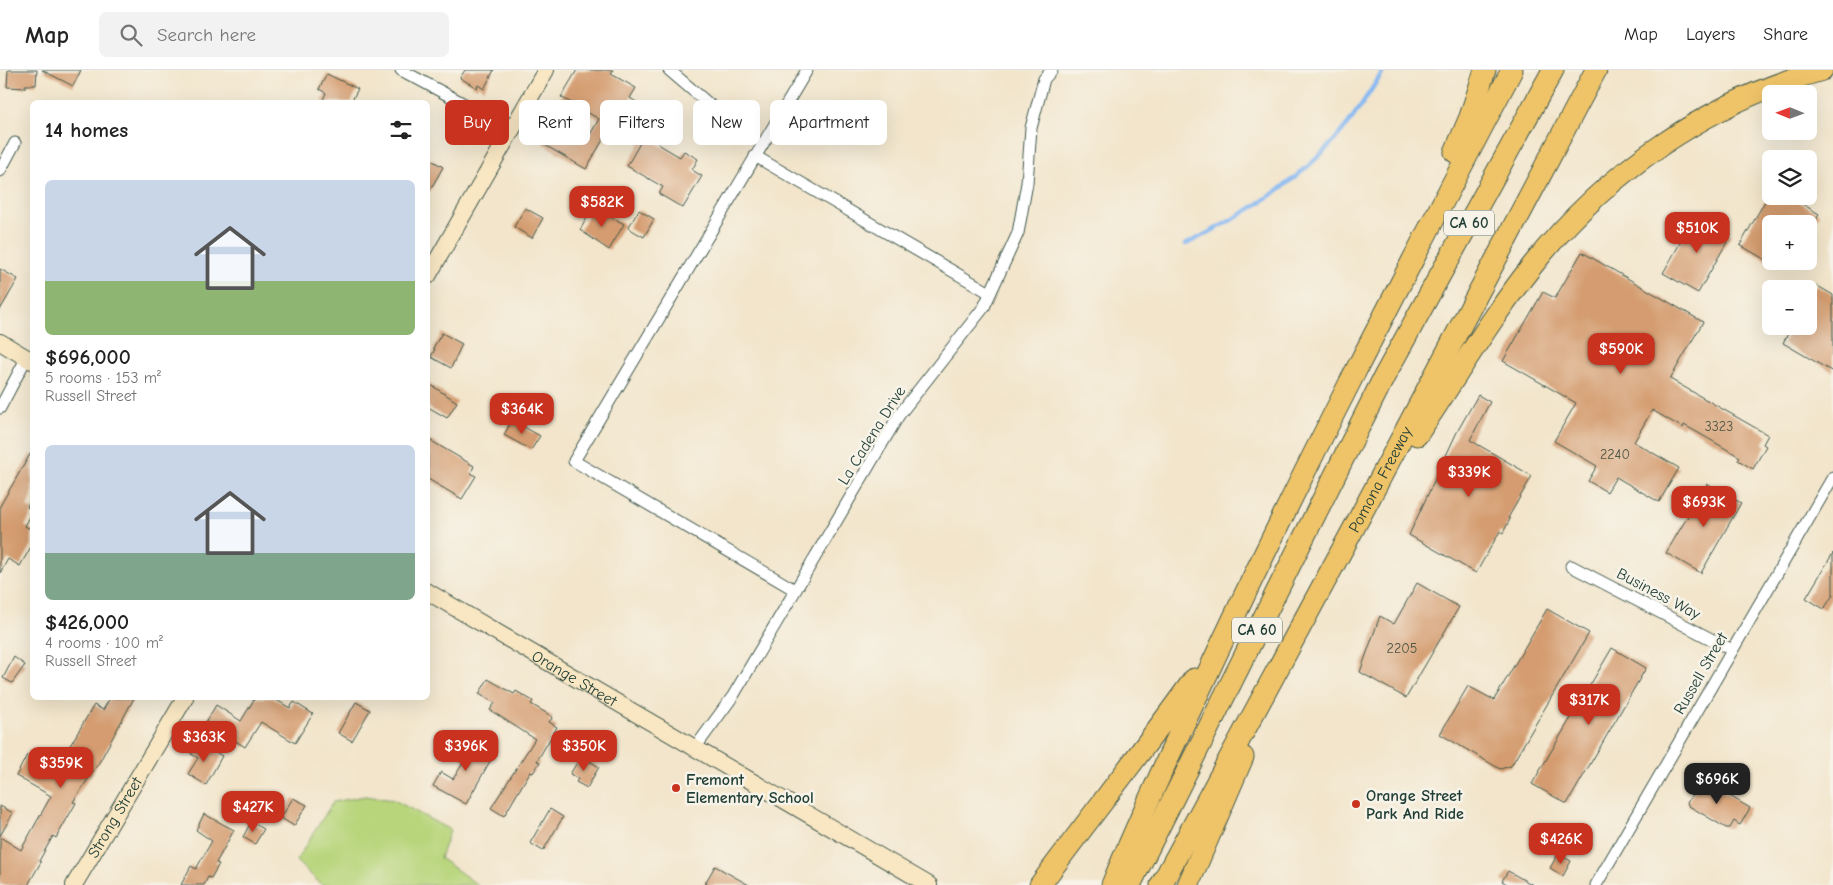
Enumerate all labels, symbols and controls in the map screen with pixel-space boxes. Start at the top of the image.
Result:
search box [99,12,449,57]
text: Map [25,21,69,49]
icon: search [117,21,145,49]
text: Search here [157,24,256,46]
text: Map [1624,24,1658,45]
text: Layers [1686,24,1735,45]
text: Share [1763,24,1808,45]
north arrow [1762,85,1818,140]
map controls [1762,85,1817,335]
chip: Buy [445,100,509,145]
chip: Rent [519,100,590,145]
chip: Filters [600,100,683,145]
chip: New [693,100,760,145]
chip: Apartment [770,100,887,145]
icon: filters [387,116,415,144]
text: 14 homes [45,118,128,142]
button: layers [1762,150,1817,205]
pin: $582K [567,186,637,228]
text: $582K [580,193,624,211]
road number: CA 60 [1444,210,1494,236]
pin: $510K [1662,212,1732,254]
icon: home [185,213,275,303]
button: + [1762,215,1817,270]
text: $510K [1676,219,1718,237]
button: − [1762,280,1817,335]
pin: $590K [1586,332,1656,375]
text: $590K [1599,340,1643,358]
text: $696,000 [45,345,131,369]
text: 5 rooms · 153 m² [45,369,161,387]
street label: La Cadena Drive [834,383,909,488]
text: Russell Street [45,387,136,405]
pin: $364K [487,392,557,435]
text: $364K [501,400,543,418]
house number: 3323 [1705,418,1733,435]
street label: Pomona Freeway [1345,423,1416,536]
house number: 2240 [1600,446,1630,463]
pin: $339K [1434,456,1504,498]
text: $339K [1448,463,1490,481]
icon: home [185,478,275,568]
pin: $693K [1669,486,1739,528]
text: $693K [1682,493,1726,511]
street label: Business Way [1614,564,1704,624]
text: $426,000 [45,610,129,634]
road number: CA 60 [1232,618,1282,642]
street label: Russell Street [1670,629,1732,718]
text: 4 rooms · 100 m² [45,634,163,652]
house number: 2205 [1387,640,1417,657]
street label: Orange Street [528,647,620,711]
text: Russell Street [45,652,136,670]
pin: $317K [1554,684,1624,726]
text: $317K [1569,691,1609,709]
pin: $363K [169,720,239,763]
text: $363K [183,728,225,746]
pin: $396K [431,730,501,772]
pin: $350K [549,730,619,772]
text: $396K [444,737,488,755]
text: $350K [562,737,606,755]
pin: $359K [26,746,96,789]
text: $359K [39,754,83,772]
pin: $696K [1682,762,1752,805]
text: $696K [1695,770,1739,788]
place label: Fremont Elementary School [686,771,814,807]
street label: Strong Street [84,774,146,861]
marker: Fremont Elementary School [670,782,682,794]
place label: Orange Street Park And Ride [1366,787,1464,823]
pin: $427K [218,790,288,833]
text: $427K [232,798,274,816]
marker: Orange Street Park And Ride [1350,798,1362,810]
pin: $426K [1526,822,1596,865]
text: $426K [1540,830,1582,848]

